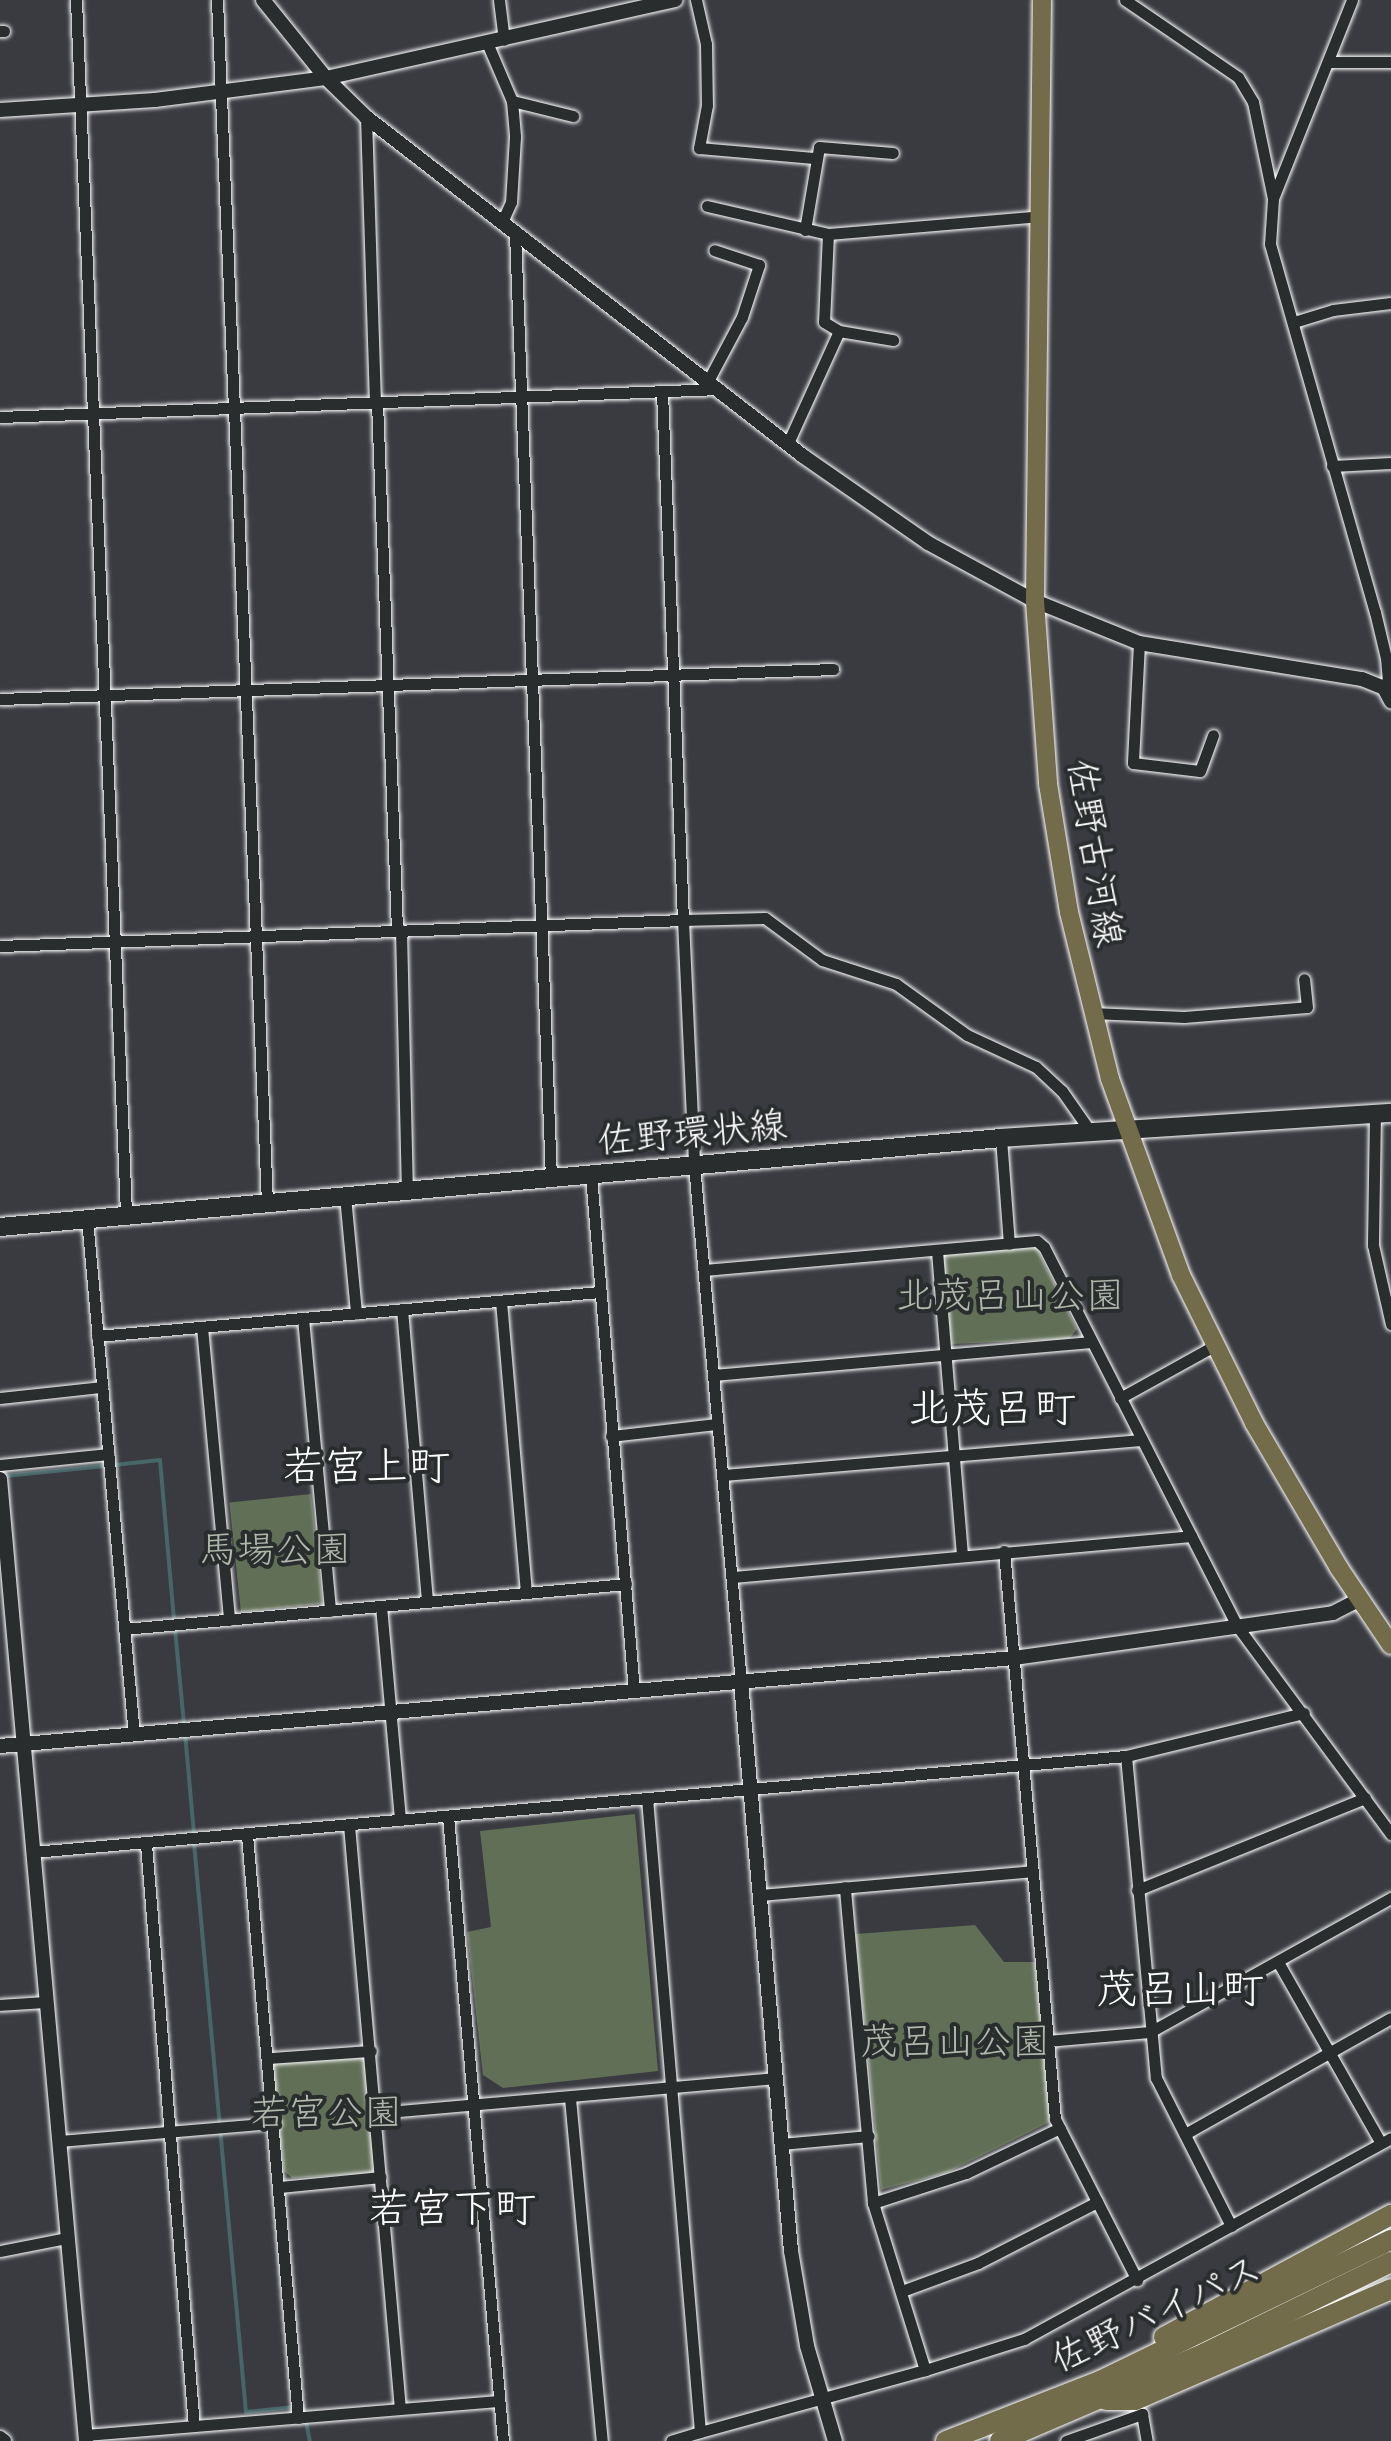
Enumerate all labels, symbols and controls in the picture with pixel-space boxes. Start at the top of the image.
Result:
street label: 佐野古河線 [1058,756,1132,950]
street label: 佐野環状線 [595,1102,789,1164]
park label: 北茂呂山公園 [896,1273,1124,1319]
district label: 北茂呂町 [908,1383,1076,1433]
district label: 若宮上町 [282,1441,450,1491]
park label: 馬場公園 [199,1527,351,1573]
district label: 茂呂山町 [1096,1964,1264,2014]
park label: 茂呂山公園 [860,2019,1050,2065]
park label: 若宮公園 [250,2090,402,2136]
district label: 若宮下町 [368,2183,536,2233]
street label: 佐野バイパス [1043,2245,1269,2383]

